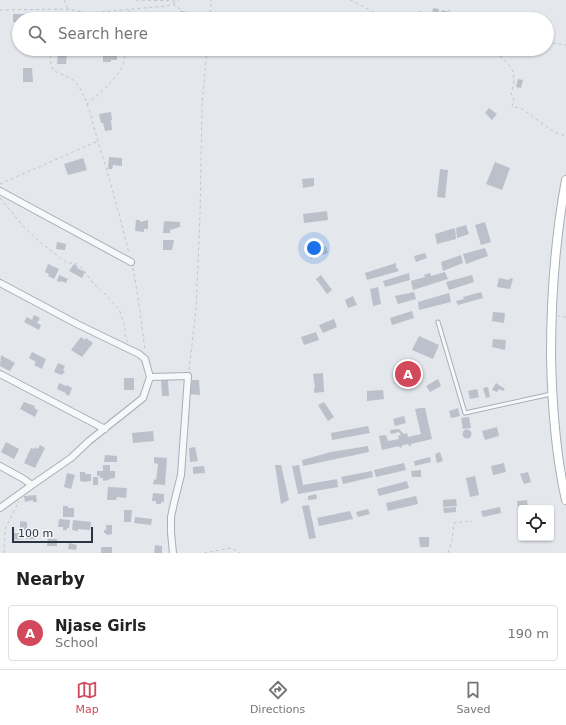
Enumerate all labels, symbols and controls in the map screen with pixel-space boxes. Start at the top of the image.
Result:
search box [12,12,554,56]
icon: search [26,23,48,45]
text: Search here [58,25,148,43]
your location [304,238,324,258]
pin: A [395,359,421,389]
map controls [518,505,554,541]
button: locate [518,505,554,541]
scale bar [12,525,93,544]
text: 100 m [18,527,53,540]
text: Nearby [16,569,85,589]
text: Njase Girls [55,617,146,635]
text: A [25,626,35,641]
text: 190 m [507,626,549,641]
text: School [55,635,98,650]
tab: Map [76,679,99,716]
tab: Directions [250,679,305,716]
tab: Saved [456,679,490,716]

